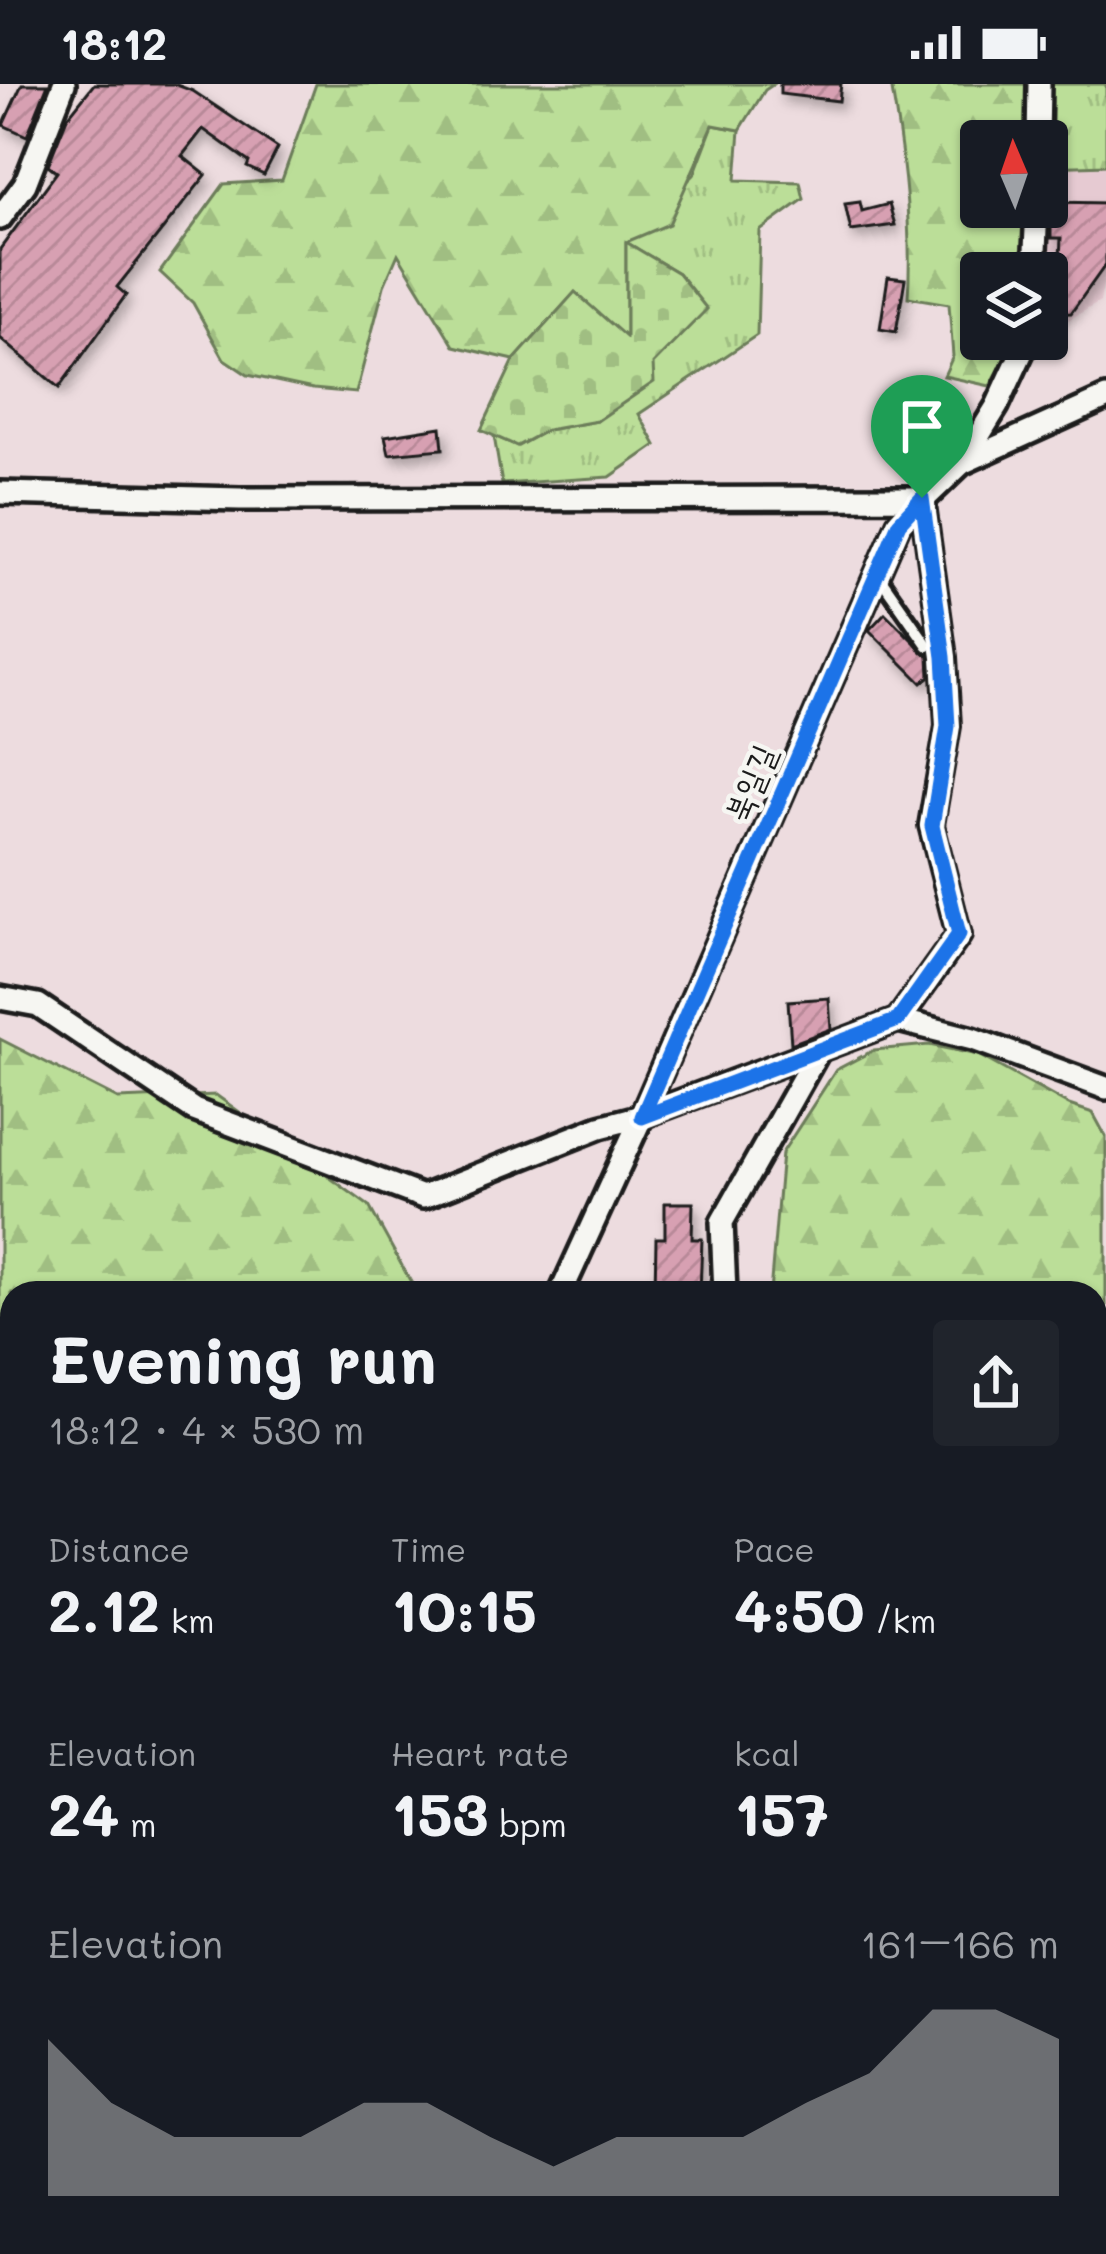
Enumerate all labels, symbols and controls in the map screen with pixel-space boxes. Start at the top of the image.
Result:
text: 18:12 [60,13,167,71]
north arrow [960,120,1068,228]
map controls [960,120,1068,360]
button: layers [960,252,1068,360]
pin [871,375,973,498]
icon: arrive [889,393,955,459]
street label: 북일길 [713,737,784,827]
text: Evening run [48,1315,437,1401]
button: share [933,1320,1059,1446]
text: 18:12 · 4 × 530 m [48,1403,364,1454]
text: Distance [48,1527,190,1570]
text: Time [391,1527,466,1570]
text: Pace [734,1527,815,1570]
text: 2.12 [48,1570,160,1648]
text: 10:15 [391,1570,537,1648]
text: 4:50 [734,1570,865,1648]
text: km [160,1598,215,1641]
text: /km [865,1598,936,1641]
text: Elevation [48,1731,196,1774]
text: Heart rate [391,1731,569,1774]
text: kcal [734,1731,800,1774]
text: 24 [48,1774,120,1852]
text: 153 [391,1774,489,1852]
text: 157 [734,1774,829,1852]
text: m [120,1802,156,1845]
text: bpm [489,1802,567,1845]
text: Elevation [48,1917,223,1968]
text: 161–166 m [861,1917,1059,1968]

